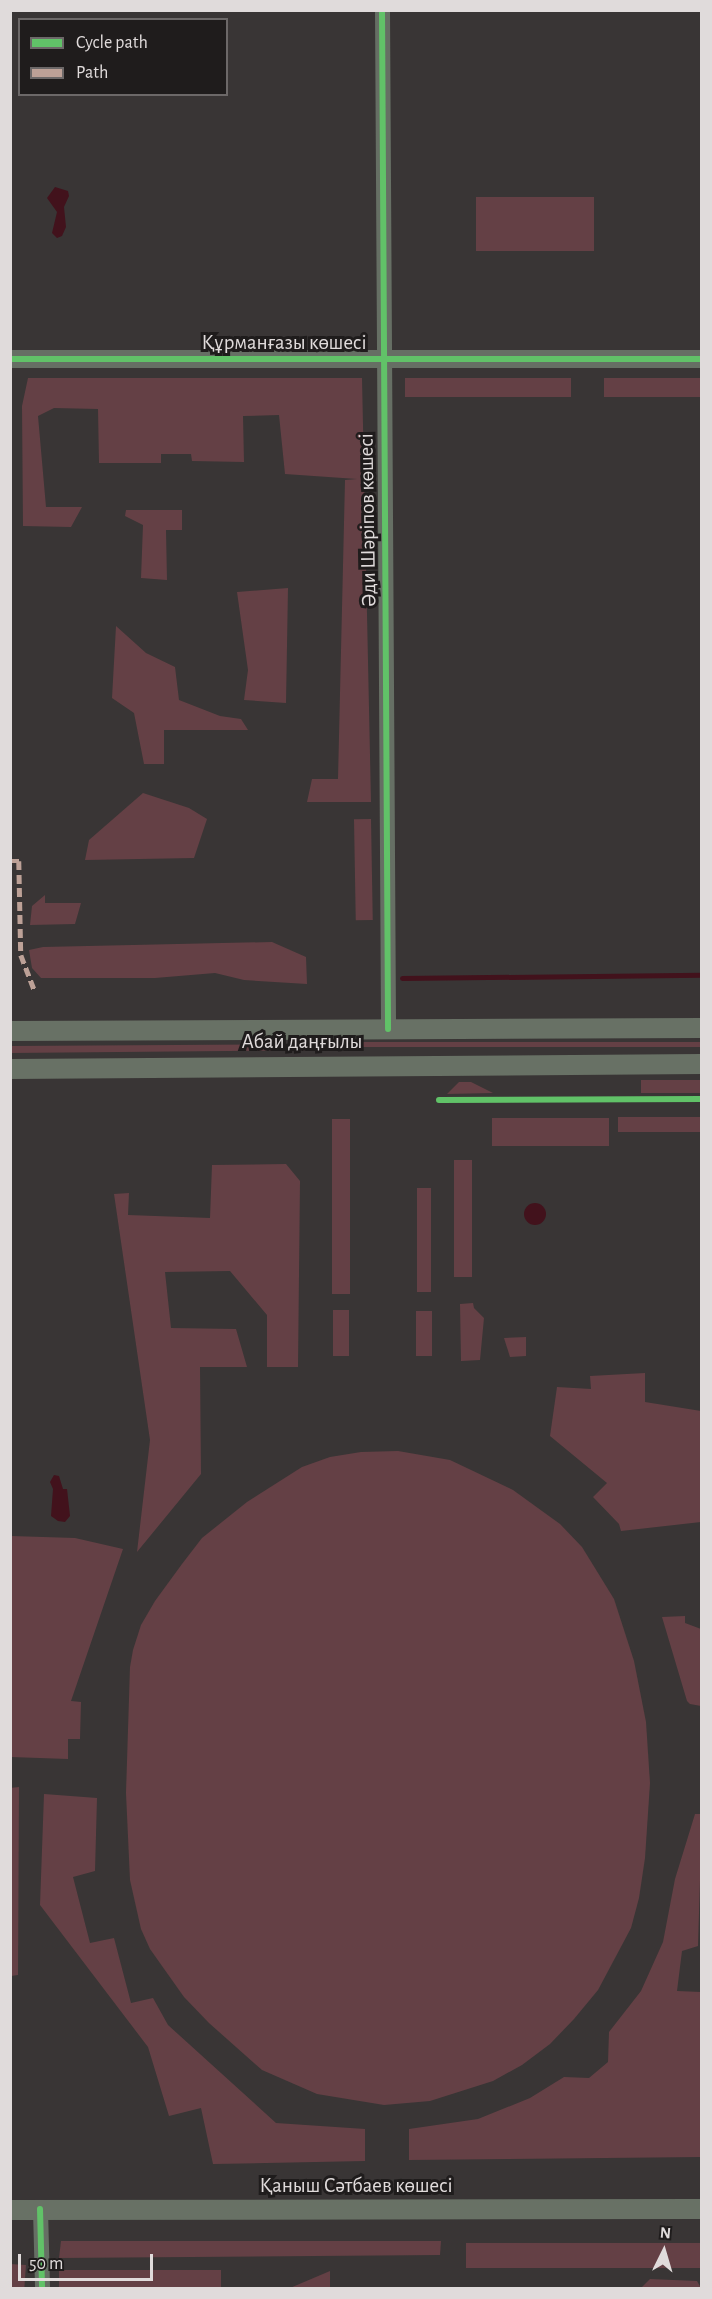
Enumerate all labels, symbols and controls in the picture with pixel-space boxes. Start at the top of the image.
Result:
legend [18,18,228,96]
text: Cycle path [76,34,148,52]
text: Path [76,64,108,82]
street label: Құрманғазы көшесі [202,330,366,356]
street label: Әди Шәріпов көшесі [354,433,382,607]
street label: Абай даңғылы [241,1029,363,1055]
street label: Қаныш Сәтбаев көшесі [259,2173,453,2199]
north arrow [634,2221,694,2281]
text: N [659,2225,672,2242]
scale bar [21,2242,156,2280]
text: 50 m [29,2255,63,2273]

